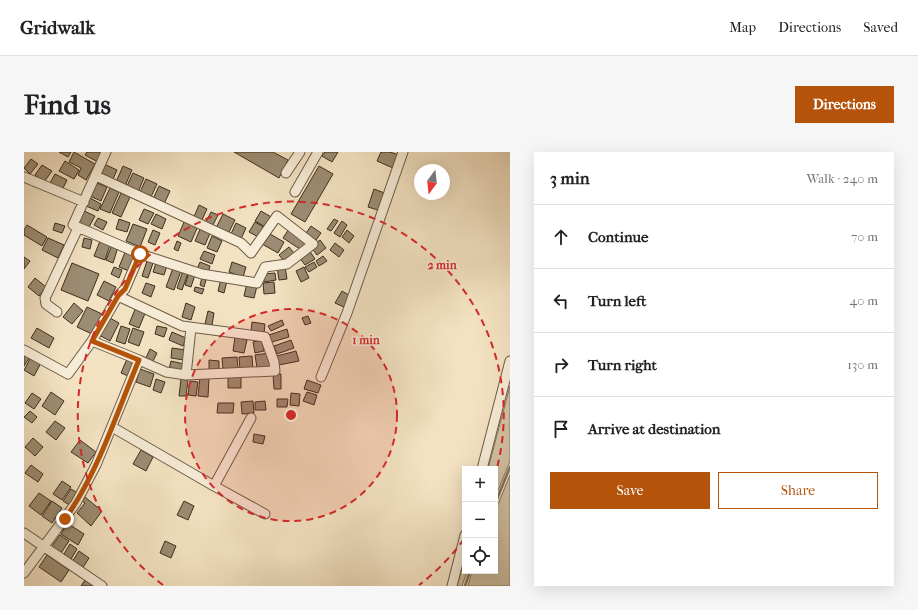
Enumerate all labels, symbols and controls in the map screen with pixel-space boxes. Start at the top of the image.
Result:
text: Gridwalk [20,17,95,39]
text: Map [729,19,756,36]
text: Directions [778,19,841,36]
text: Saved [863,19,898,36]
button: Directions [795,86,894,123]
text: Find us [24,88,111,121]
north arrow [414,164,450,200]
text: 3 min [550,168,590,188]
text: Walk · 240 m [806,171,878,186]
icon: ahead [550,226,572,248]
text: Continue [588,228,648,246]
text: 70 m [851,229,878,244]
route start [131,245,149,263]
text: 2 min [427,258,458,272]
icon: left [550,290,572,312]
text: Turn left [588,292,646,310]
text: 40 m [850,293,878,308]
text: 1 min [352,333,381,347]
icon: right [550,354,572,376]
text: Turn right [588,356,657,374]
text: 130 m [847,357,878,372]
centre of rings [284,408,298,422]
icon: arrive [550,418,572,440]
text: Arrive at destination [588,420,720,438]
map controls [462,466,498,574]
button: + [462,466,498,502]
button: Save [550,472,710,509]
button: Share [718,472,878,509]
button: − [462,502,498,538]
route end [56,510,74,528]
button: locate [462,538,498,574]

